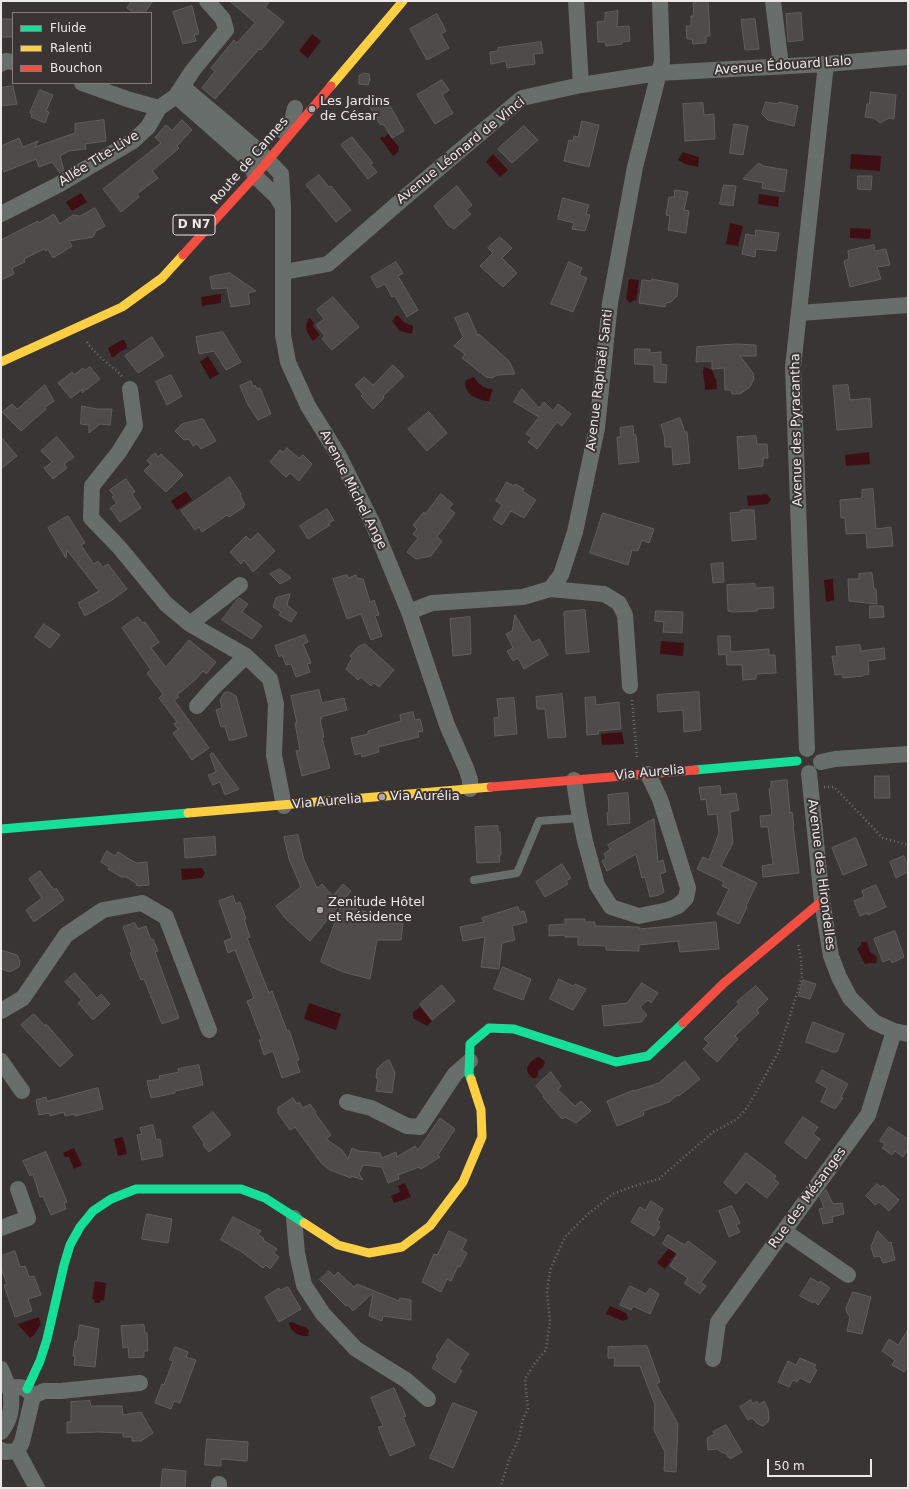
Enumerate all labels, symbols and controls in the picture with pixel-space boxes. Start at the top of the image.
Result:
legend [12,12,152,84]
text: Fluide [50,21,86,35]
text: Ralenti [50,41,92,55]
street label: Avenue Édouard Lalo [714,53,852,79]
text: Bouchon [50,61,102,75]
place label: Les Jardins de César [320,94,390,125]
street label: Avenue Léonard de Vinci [394,94,528,208]
marker: Les Jardins de César [307,104,317,114]
street label: Route de Cannes [208,114,292,208]
street label: Allée Tite-Live [56,128,142,190]
road number: D N7 [173,215,215,235]
street label: Avenue Raphaël Santi [584,308,616,452]
street label: Avenue des Pyracantha [788,353,806,507]
street label: Avenue Michel Ange [316,428,390,552]
street label: Via Aurelia [615,762,685,784]
place label: Via Aurélia [390,789,460,805]
street label: Via Aurelia [292,791,362,813]
marker: Via Aurélia [377,792,387,802]
street label: Avenue des Hirondelles [804,798,838,952]
place label: Zenitude Hôtel et Résidence [328,895,425,926]
marker: Zenitude Hôtel et Résidence [315,905,325,915]
street label: Rue des Mésanges [766,1144,850,1252]
scale bar [769,1451,874,1477]
text: 50 m [774,1459,805,1473]

